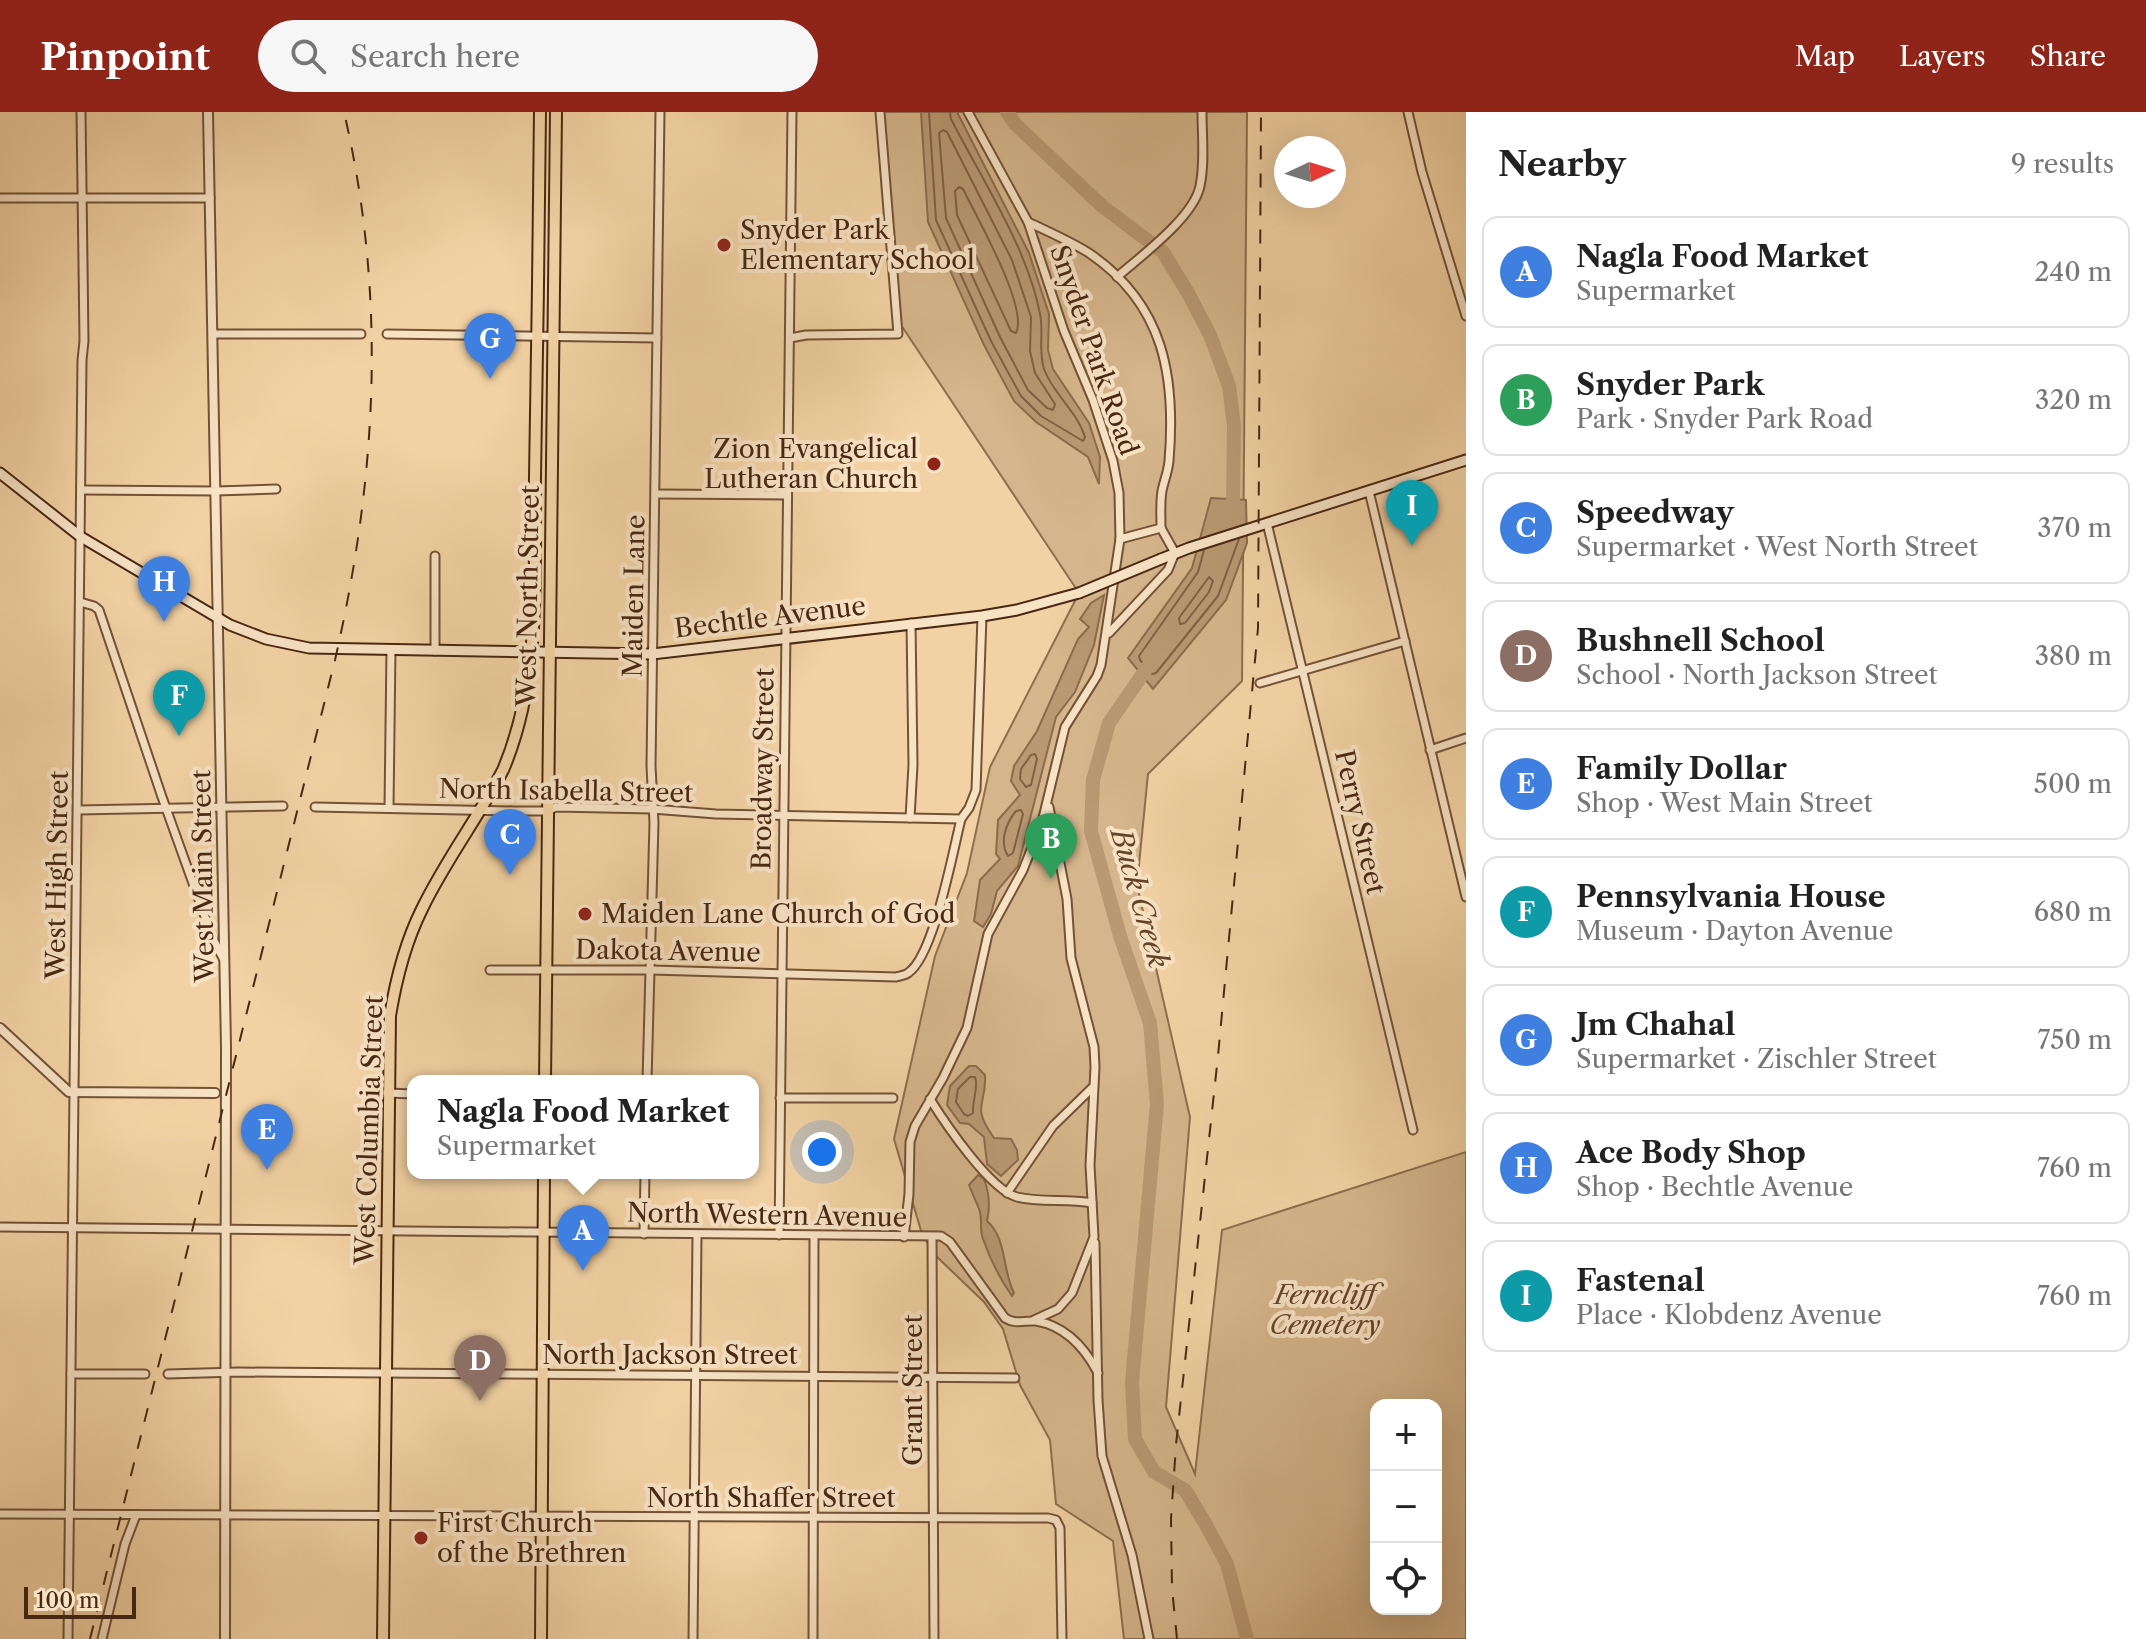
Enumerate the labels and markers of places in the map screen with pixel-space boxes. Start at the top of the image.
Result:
place label: Snyder Park Elementary School [740,214,975,276]
marker: Snyder Park Elementary School [715,236,733,254]
pin: G [464,313,516,379]
place label: Zion Evangelical Lutheran Church [704,433,918,495]
marker: Zion Evangelical Lutheran Church [925,455,943,473]
pin: I [1386,480,1438,546]
pin: H [138,556,190,622]
pin: F [153,670,205,736]
pin: C [484,809,536,875]
pin: B [1025,813,1077,879]
place label: Maiden Lane Church of God [601,898,956,930]
marker: Maiden Lane Church of God [576,905,594,923]
pin: E [241,1104,293,1170]
pin: A [557,1205,609,1271]
pin: D [454,1335,506,1401]
place label: First Church of the Brethren [437,1507,626,1569]
marker: First Church of the Brethren [412,1529,430,1547]

